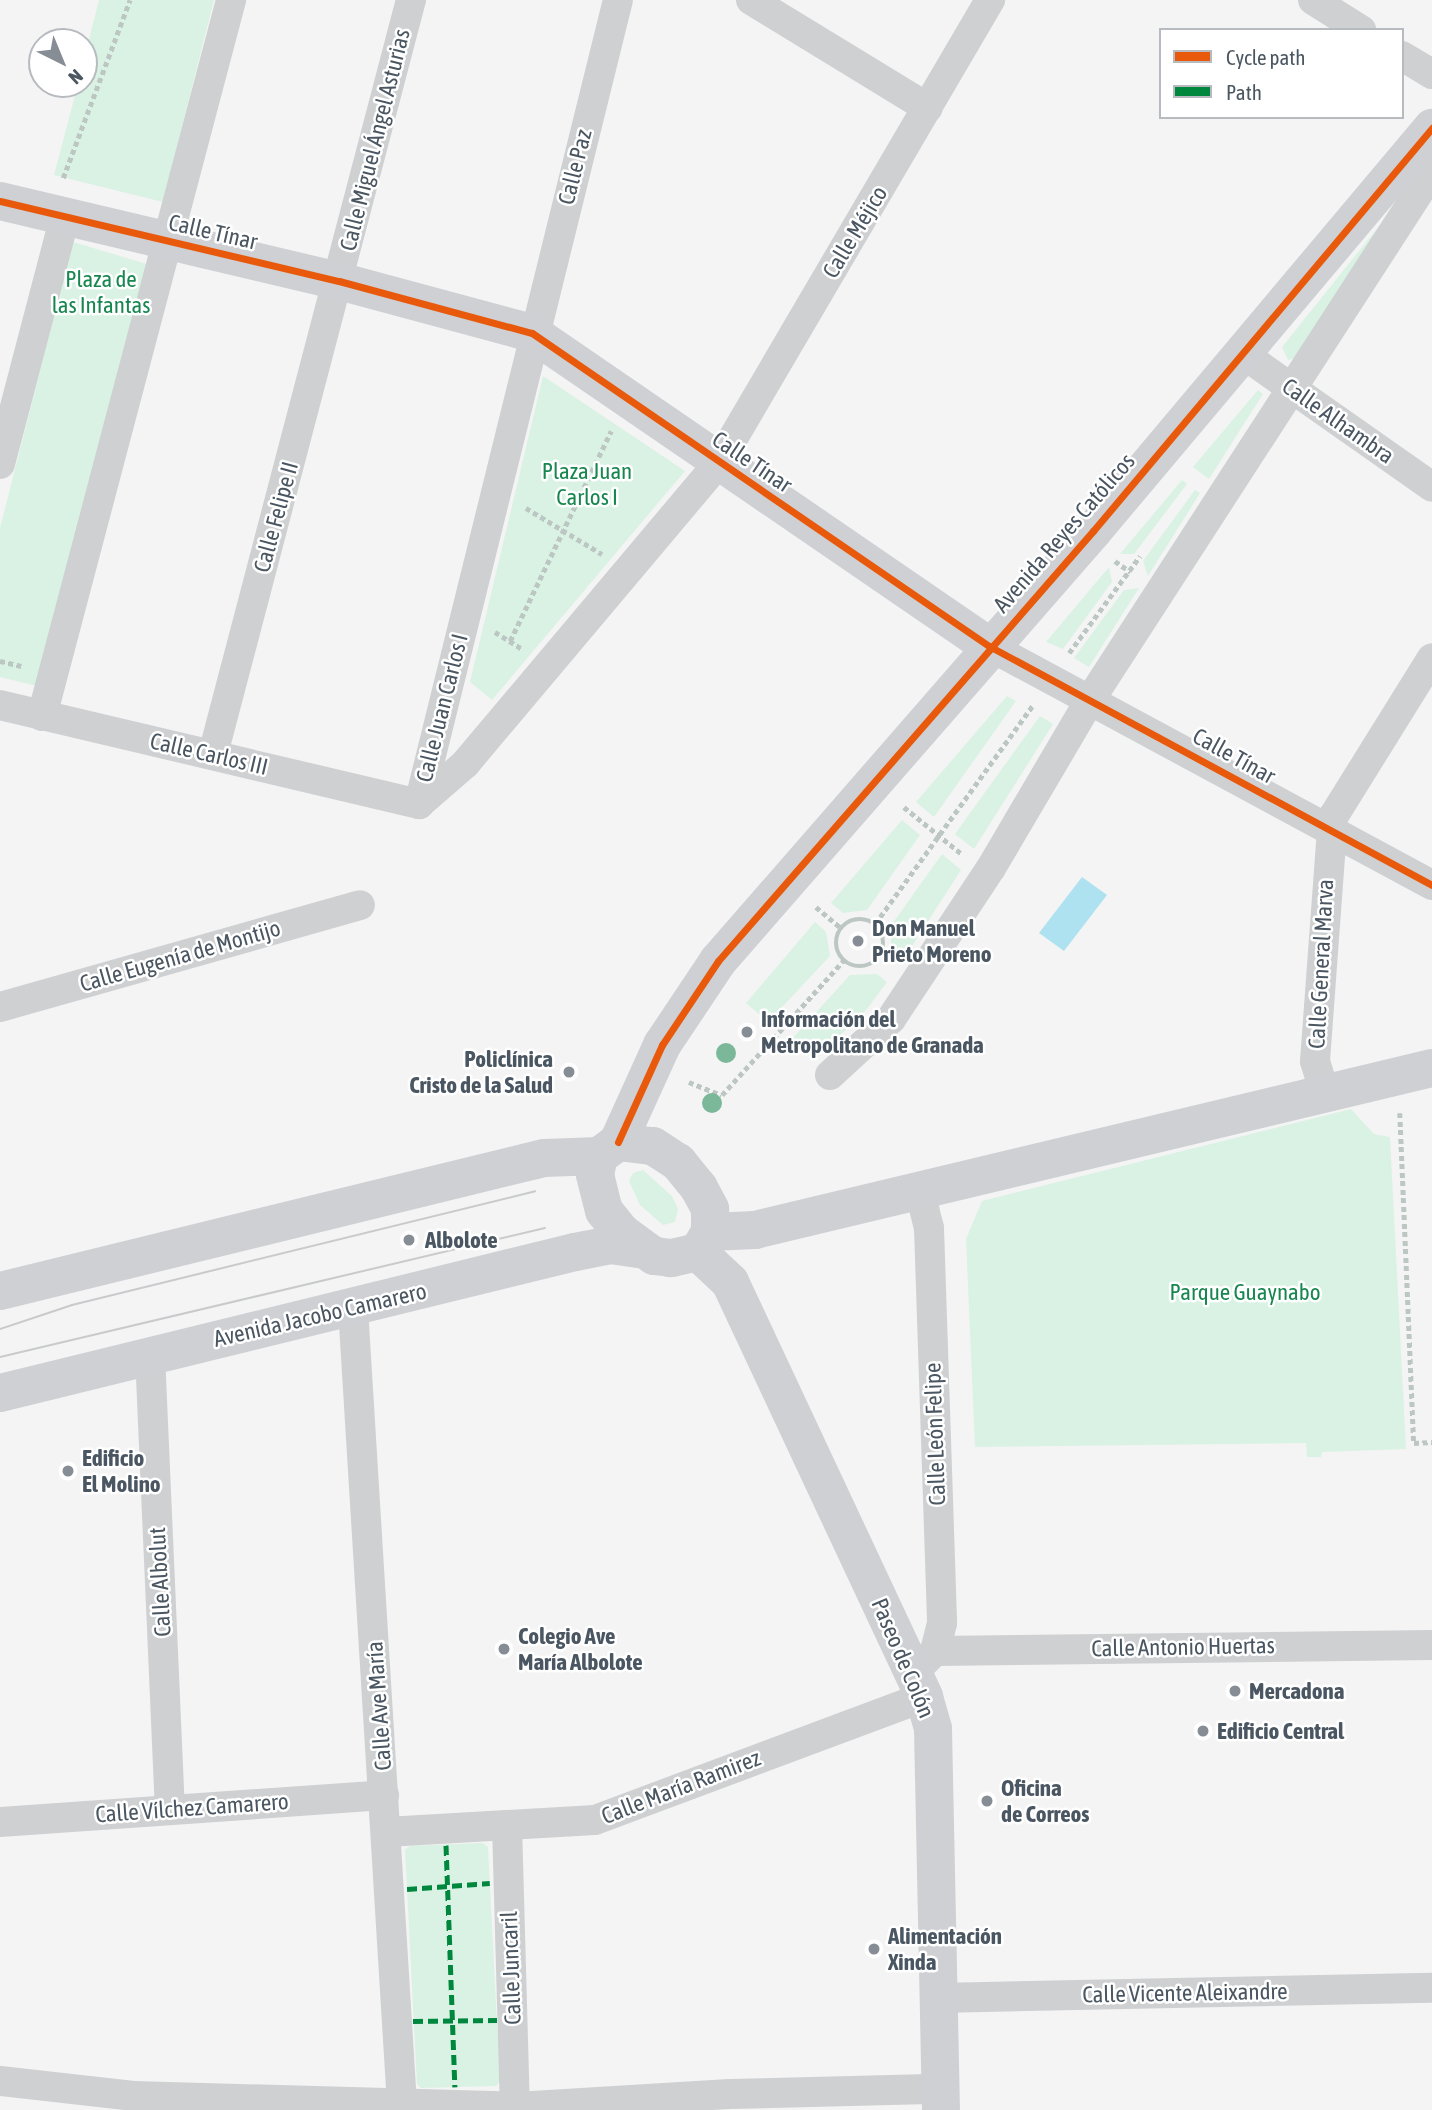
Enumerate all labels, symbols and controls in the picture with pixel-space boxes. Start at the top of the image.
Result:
street label: Calle Miguel Ángel Asturias [334,26,416,254]
north arrow [28,28,98,98]
legend [1159,28,1404,119]
text: Cycle path [1226,45,1305,69]
text: N [64,65,88,89]
text: Path [1226,80,1262,104]
street label: Calle Paz [552,127,598,207]
street label: Calle Méjico [817,181,893,283]
street label: Calle Tínar [166,208,260,256]
park label: Plaza de las Infantas [52,265,150,319]
street label: Calle Alhambra [1277,372,1399,470]
street label: Calle Tínar [707,425,797,499]
street label: Avenida Reyes Católicos [987,448,1141,618]
park label: Plaza Juan Carlos I [542,457,632,511]
street label: Calle Felipe II [248,459,304,575]
street label: Calle Juan Carlos I [410,631,474,785]
street label: Calle Tínar [1188,722,1280,790]
street label: Calle Carlos III [147,727,271,781]
street label: Calle General Marva [1303,878,1339,1050]
street label: Calle Eugenía de Montijo [76,914,284,998]
place label: Don Manuel Prieto Moreno [872,914,992,968]
marker: Don Manuel Prieto Moreno [850,933,866,949]
place label: Información del Metropolitano de Granada [761,1005,984,1059]
marker: Información del Metropolitano de Granada [739,1024,755,1040]
place label: Policlínica Cristo de la Salud [409,1045,553,1099]
marker: Policlínica Cristo de la Salud [559,1062,579,1082]
place label: Albolote [425,1226,498,1254]
marker: Albolote [399,1230,419,1250]
street label: Avenida Jacobo Camarero [211,1277,429,1353]
park label: Parque Guaynabo [1170,1278,1320,1306]
street label: Calle León Felipe [919,1362,951,1506]
place label: Edificio El Molino [82,1444,161,1498]
marker: Edificio El Molino [60,1463,76,1479]
street label: Calle Albolut [143,1527,177,1637]
street label: Paseo de Colón [865,1594,941,1722]
place label: Colegio Ave María Albolote [518,1622,643,1676]
street label: Calle Antonio Huertas [1091,1632,1275,1662]
street label: Calle Ave María [361,1640,397,1772]
marker: Colegio Ave María Albolote [496,1641,512,1657]
place label: Mercadona [1249,1677,1344,1705]
marker: Mercadona [1227,1683,1243,1699]
place label: Edificio Central [1217,1717,1344,1745]
marker: Edificio Central [1195,1723,1211,1739]
street label: Calle María Ramirez [598,1744,764,1830]
place label: Oficina de Correos [1001,1774,1089,1828]
street label: Calle Vílchez Camarero [94,1787,290,1829]
marker: Oficina de Correos [979,1793,995,1809]
street label: Calle Juncaril [495,1911,527,2025]
place label: Alimentación Xinda [888,1922,1002,1976]
marker: Alimentación Xinda [866,1941,882,1957]
street label: Calle Vicente Aleixandre [1082,1977,1288,2009]

